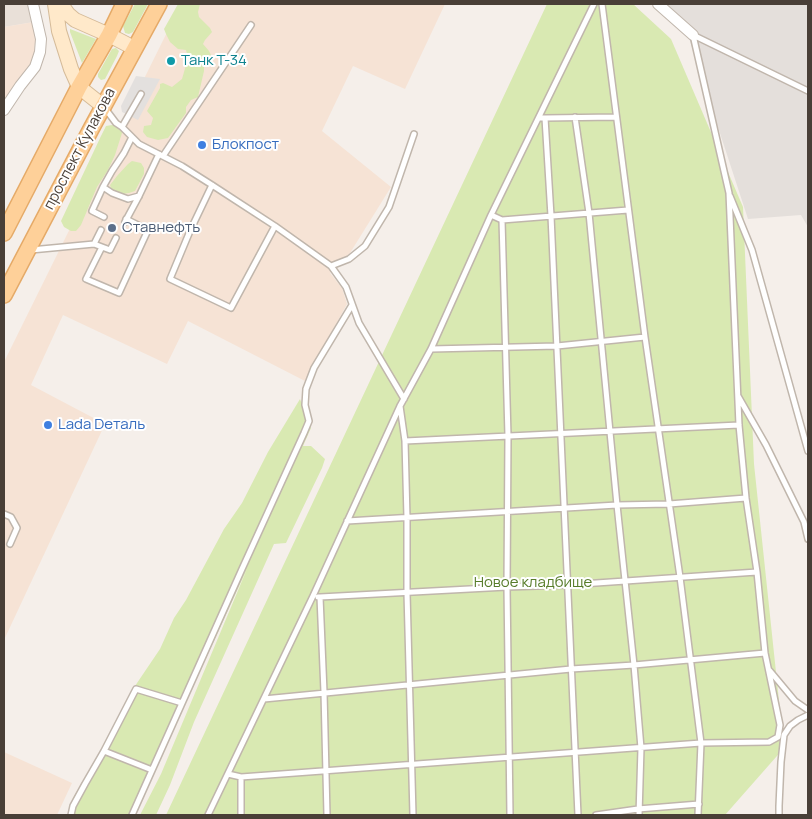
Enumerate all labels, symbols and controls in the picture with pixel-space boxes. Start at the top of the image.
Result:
place label: Танк Т-34 [181,52,247,70]
marker: Танк Т-34 [165,55,177,67]
street label: проспект Кулакова [40,85,120,213]
place label: Блокпост [212,136,279,154]
marker: Блокпост [196,139,208,151]
place label: Ставнефть [122,219,200,237]
marker: Ставнефть [106,222,118,234]
place label: Lada Dеталь [58,416,145,434]
marker: Lada Dеталь [42,419,54,431]
park label: Новое кладбище [474,574,592,592]

